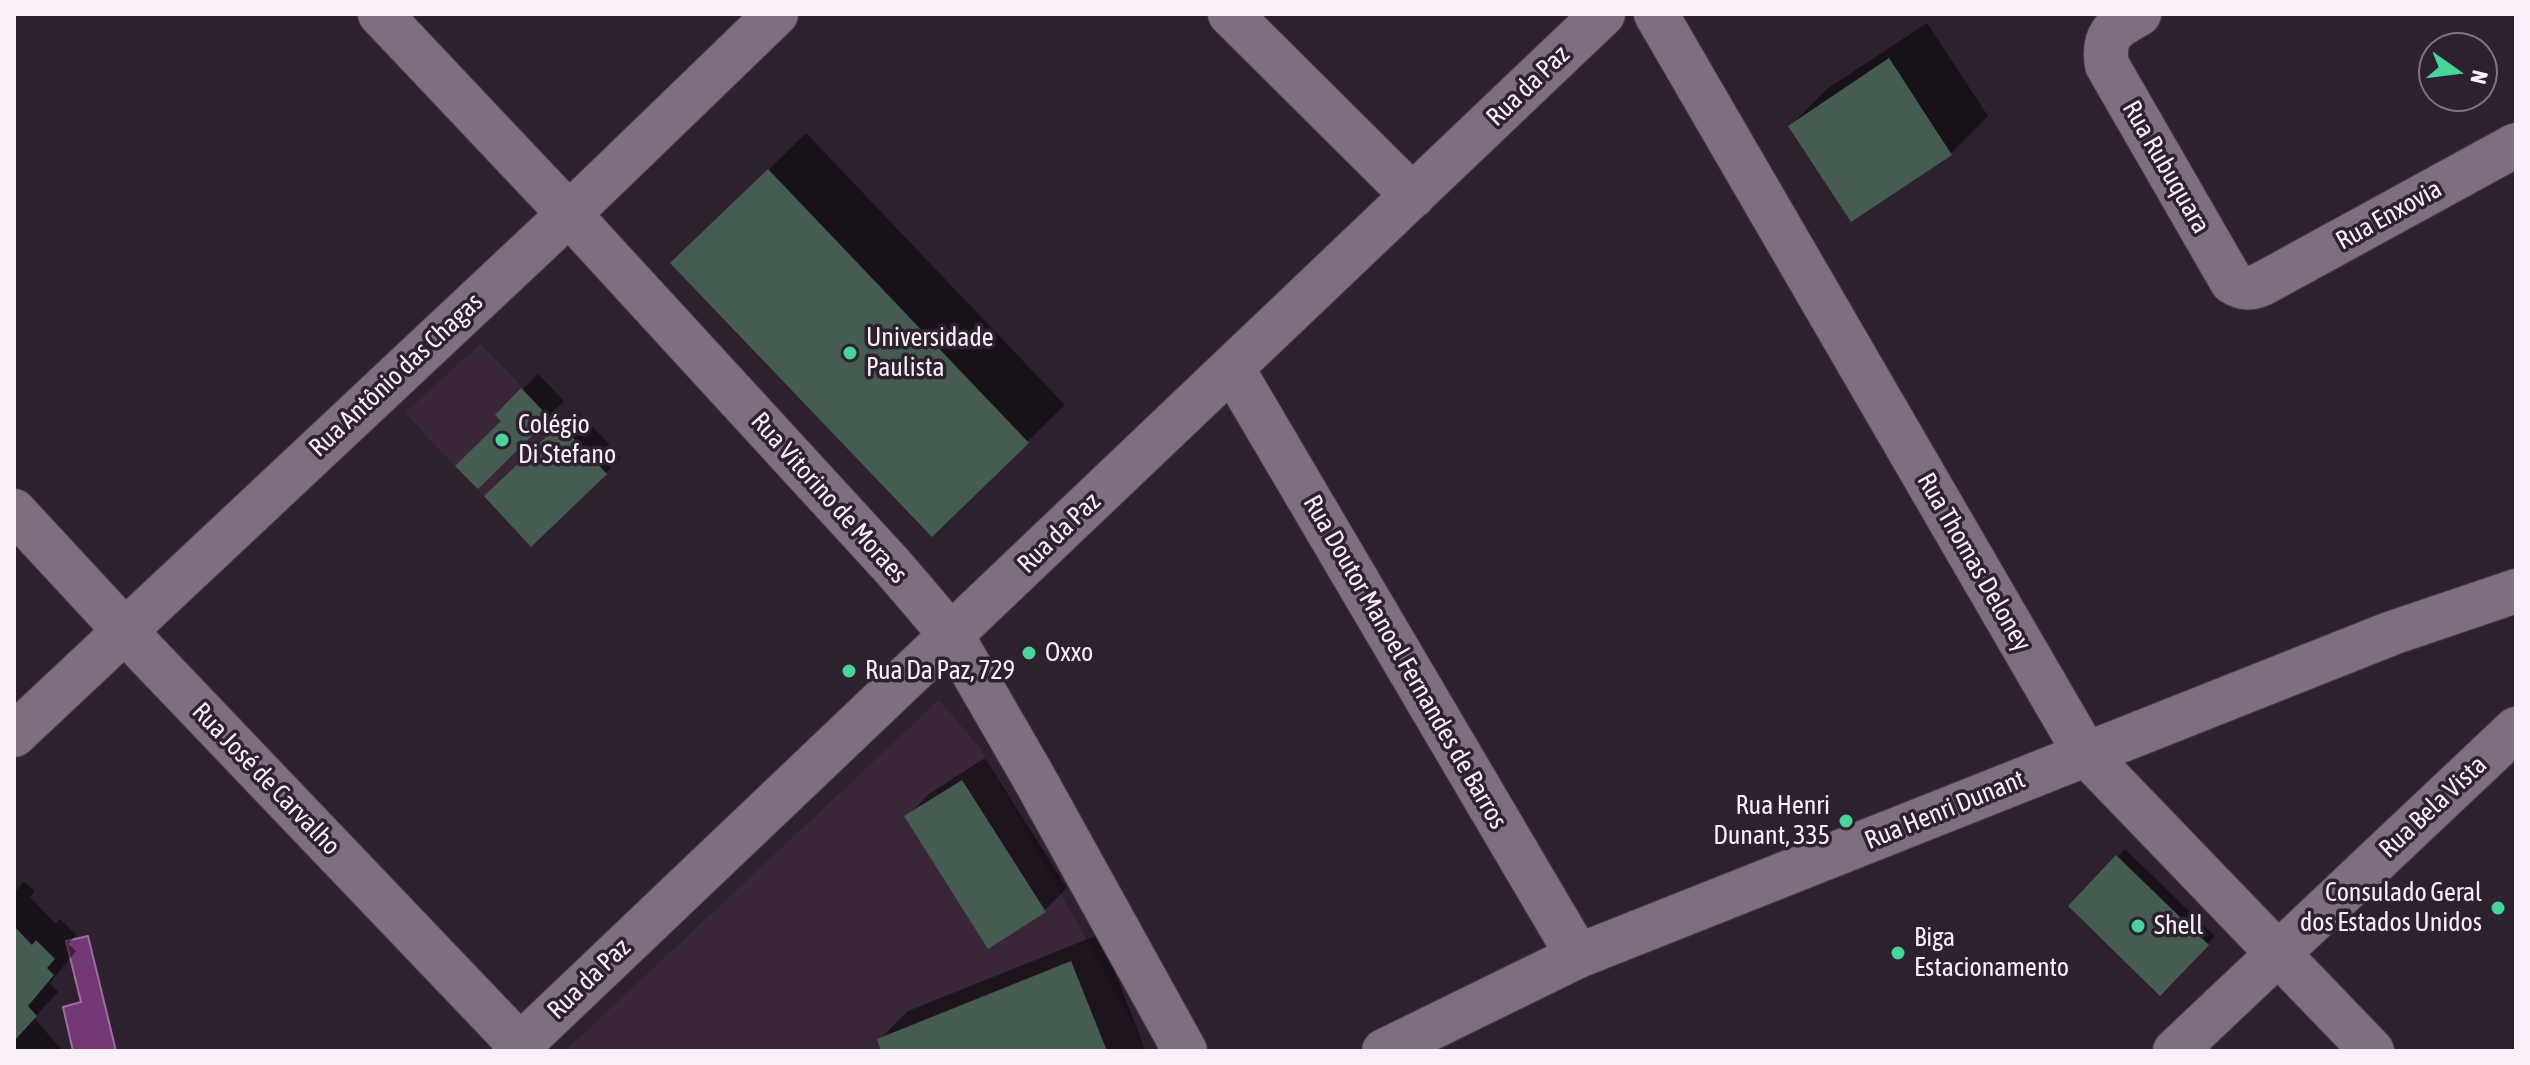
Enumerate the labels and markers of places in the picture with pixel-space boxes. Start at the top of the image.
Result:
place label: Universidade Paulista [866,322,994,384]
marker: Universidade Paulista [841,344,859,362]
place label: Colégio Di Stefano [518,409,616,470]
marker: Colégio Di Stefano [493,431,511,449]
place label: Oxxo [1045,637,1093,669]
marker: Oxxo [1020,644,1038,662]
place label: Rua Da Paz, 729 [865,655,1015,687]
marker: Rua Da Paz, 729 [840,662,858,680]
place label: Rua Henri Dunant, 335 [1713,790,1830,852]
marker: Rua Henri Dunant, 335 [1837,812,1855,830]
place label: Consulado Geral dos Estados Unidos [2300,877,2482,938]
marker: Consulado Geral dos Estados Unidos [2489,899,2507,917]
place label: Shell [2154,910,2203,942]
marker: Shell [2129,917,2147,935]
place label: Biga Estacionamento [1914,922,2069,984]
marker: Biga Estacionamento [1889,944,1907,962]

